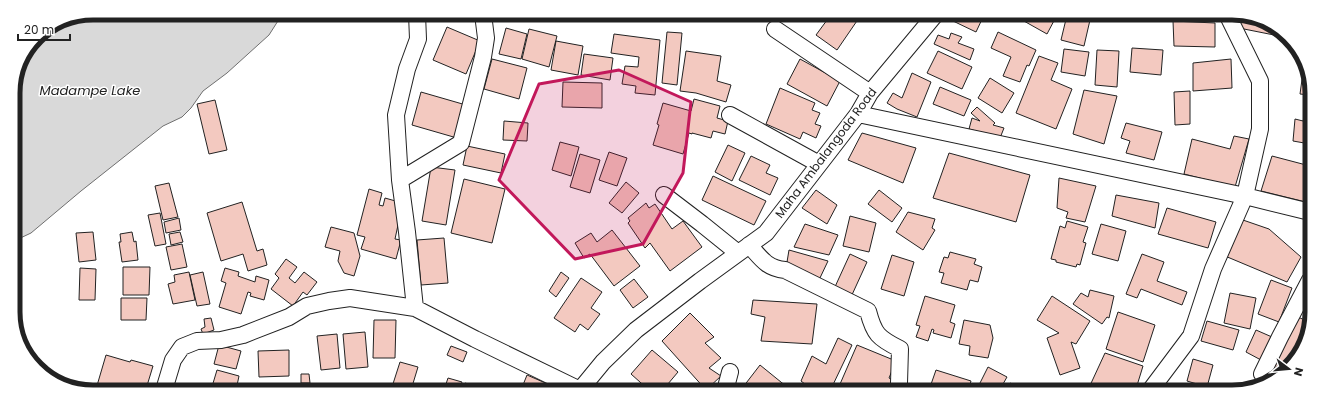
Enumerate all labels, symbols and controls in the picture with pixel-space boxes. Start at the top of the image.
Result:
scale bar [18,16,70,42]
text: 20 m [24,21,54,38]
water label: Madampe Lake [40,81,140,100]
street label: Maha Ambalangoda Road [771,84,880,221]
north arrow [1269,349,1309,389]
text: N [1290,366,1307,378]

